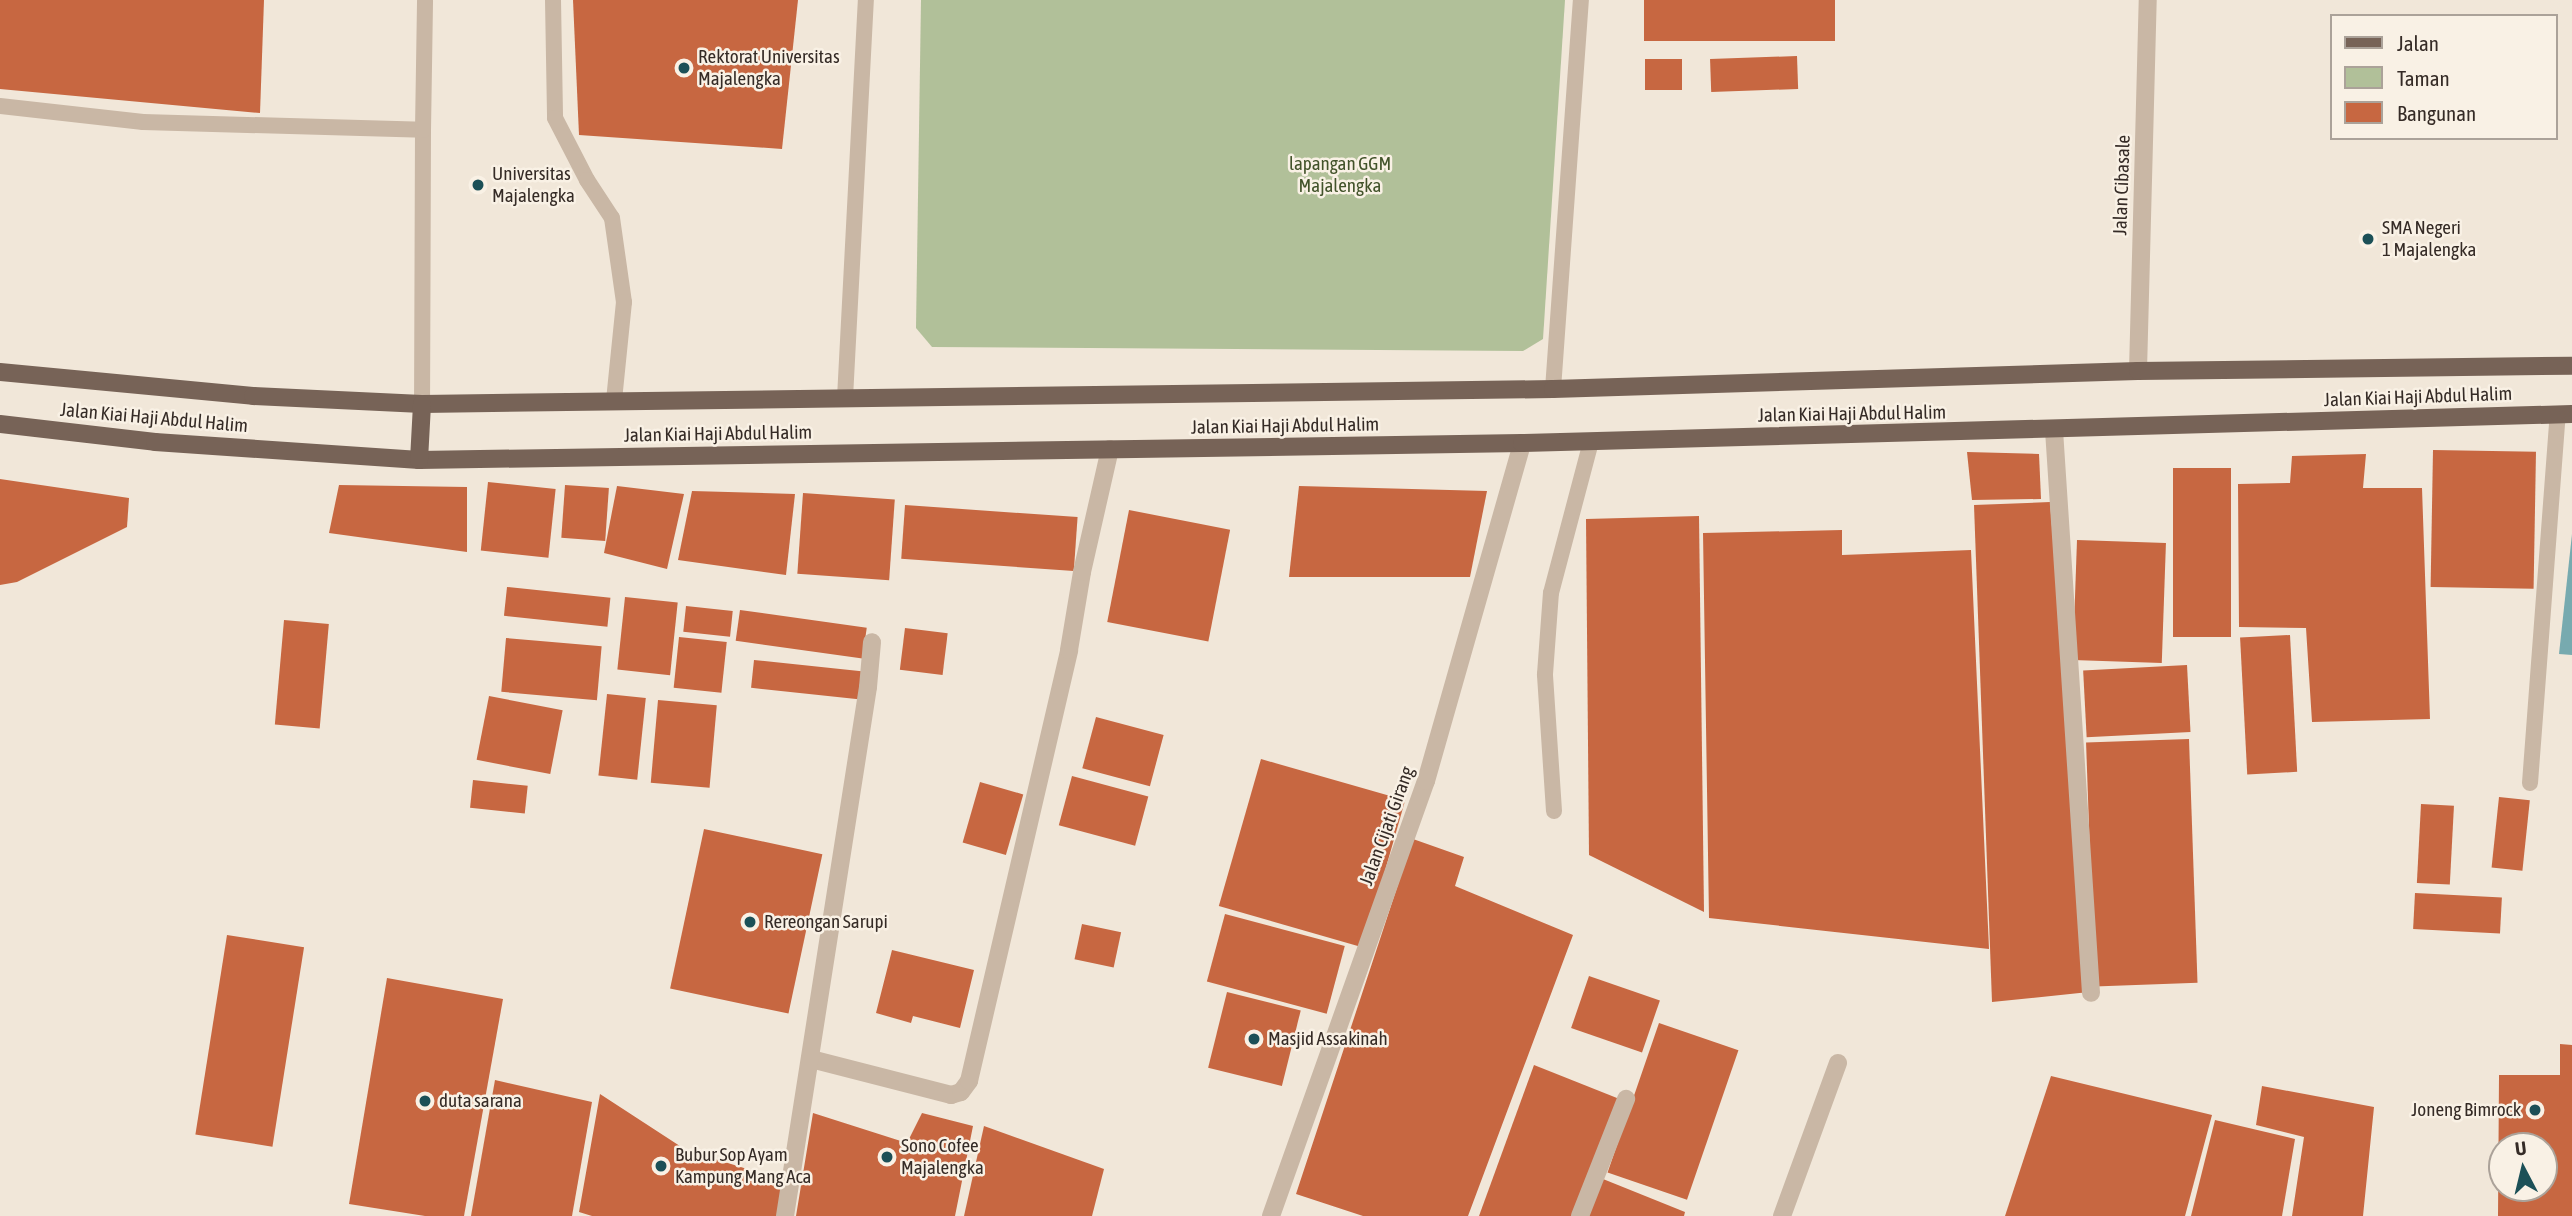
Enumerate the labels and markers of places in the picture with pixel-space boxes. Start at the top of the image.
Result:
place label: Rektorat Universitas Majalengka [698,46,840,90]
marker: Rektorat Universitas Majalengka [676,60,692,76]
place label: Universitas Majalengka [492,163,575,207]
marker: Universitas Majalengka [470,177,486,193]
place label: SMA Negeri 1 Majalengka [2382,217,2476,261]
marker: SMA Negeri 1 Majalengka [2360,231,2376,247]
place label: Rereongan Sarupi [764,911,888,933]
marker: Rereongan Sarupi [742,914,758,930]
place label: Masjid Assakinah [1268,1028,1388,1050]
marker: Masjid Assakinah [1246,1031,1262,1047]
place label: duta sarana [439,1090,522,1112]
marker: duta sarana [417,1093,433,1109]
place label: Joneng Bimrock [2411,1099,2521,1121]
marker: Joneng Bimrock [2527,1102,2543,1118]
place label: Sono Cofee Majalengka [901,1135,984,1179]
place label: Bubur Sop Ayam Kampung Mang Aca [675,1144,811,1188]
marker: Sono Cofee Majalengka [879,1149,895,1165]
marker: Bubur Sop Ayam Kampung Mang Aca [653,1158,669,1174]

